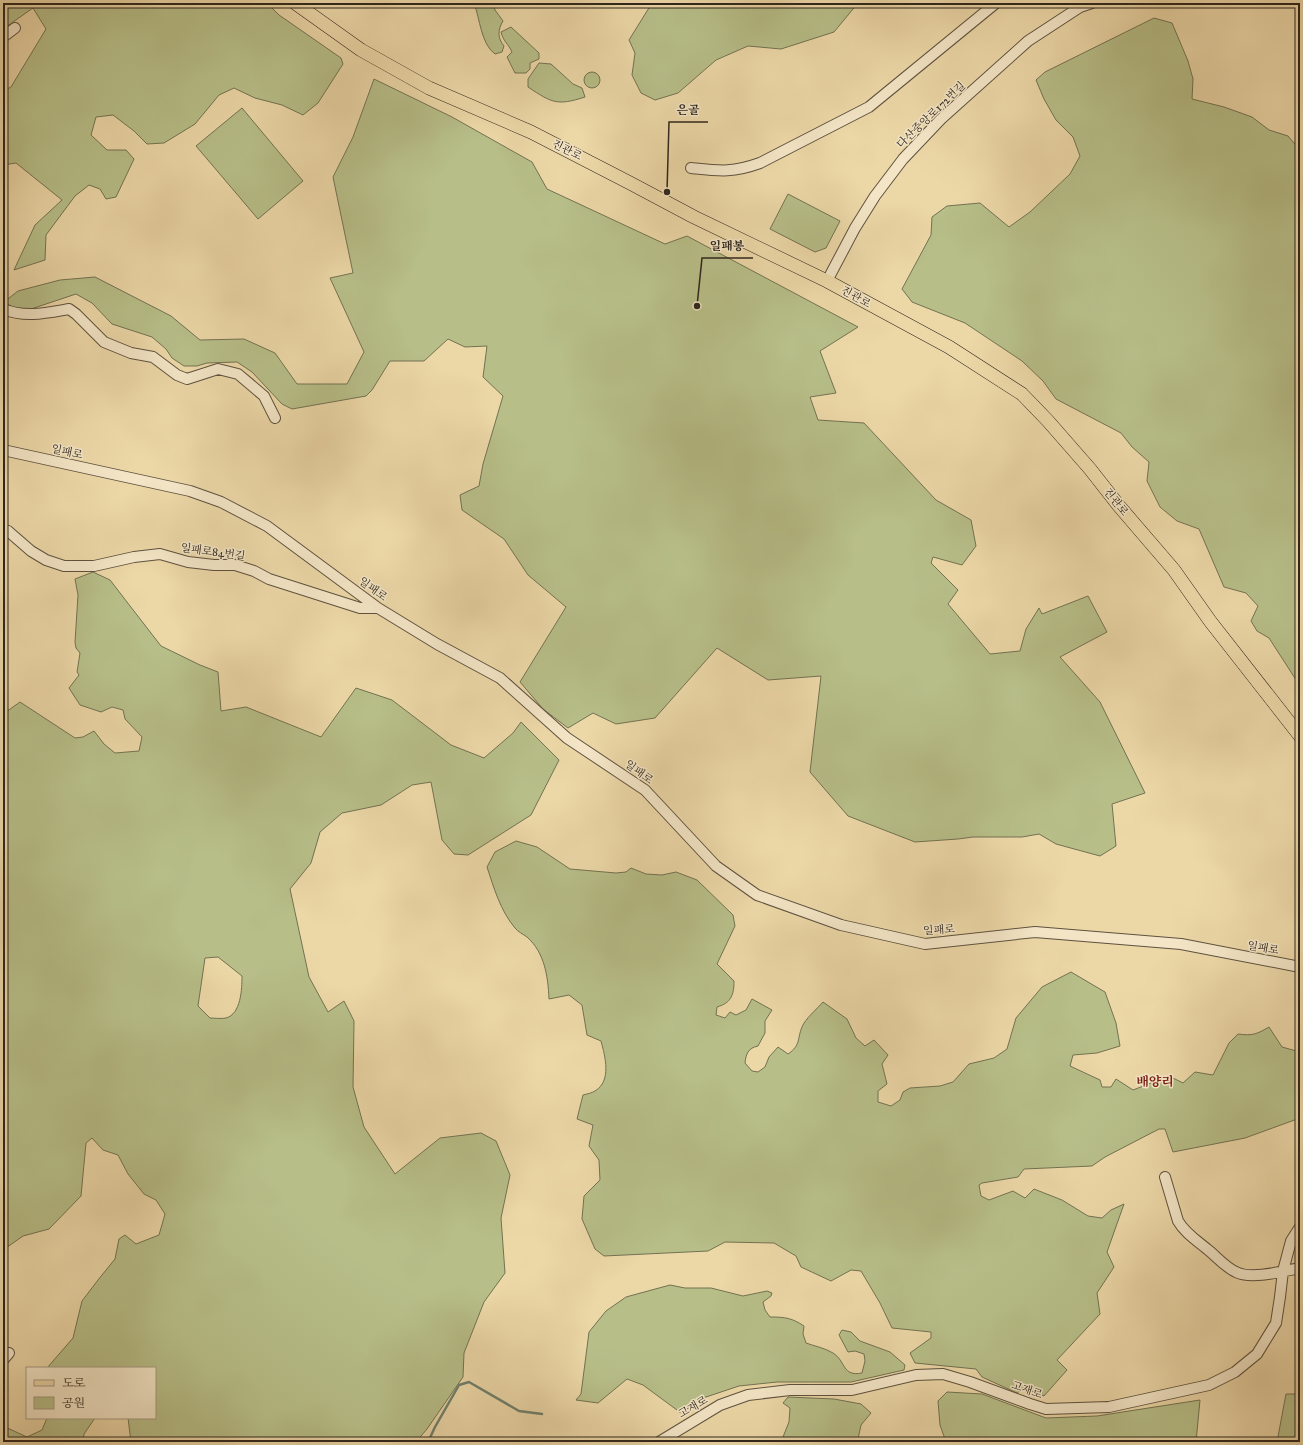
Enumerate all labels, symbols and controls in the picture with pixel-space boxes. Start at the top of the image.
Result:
street label: 다산중앙로172번길 [894,79,968,151]
callout: 은골 [669,98,708,122]
text: 은골 [676,103,700,117]
street label: 진관로 [550,137,584,163]
callout: 일패봉 [702,234,753,258]
text: 일패봉 [710,239,745,253]
street label: 진관로 [839,284,873,311]
street label: 일패로 [50,442,84,462]
street label: 진관로 [1101,486,1131,519]
street label: 일패로84번길 [180,541,246,563]
street label: 일패로 [356,574,390,604]
street label: 일패로 [622,757,656,787]
street label: 일패로 [923,922,956,938]
street label: 일패로 [1246,939,1280,957]
district label: 배양리 [1136,1074,1174,1090]
legend [26,1367,156,1419]
text: 도로 [62,1376,86,1390]
street label: 고재로 [1010,1379,1045,1401]
street label: 고재로 [676,1393,710,1421]
text: 공원 [62,1396,85,1410]

